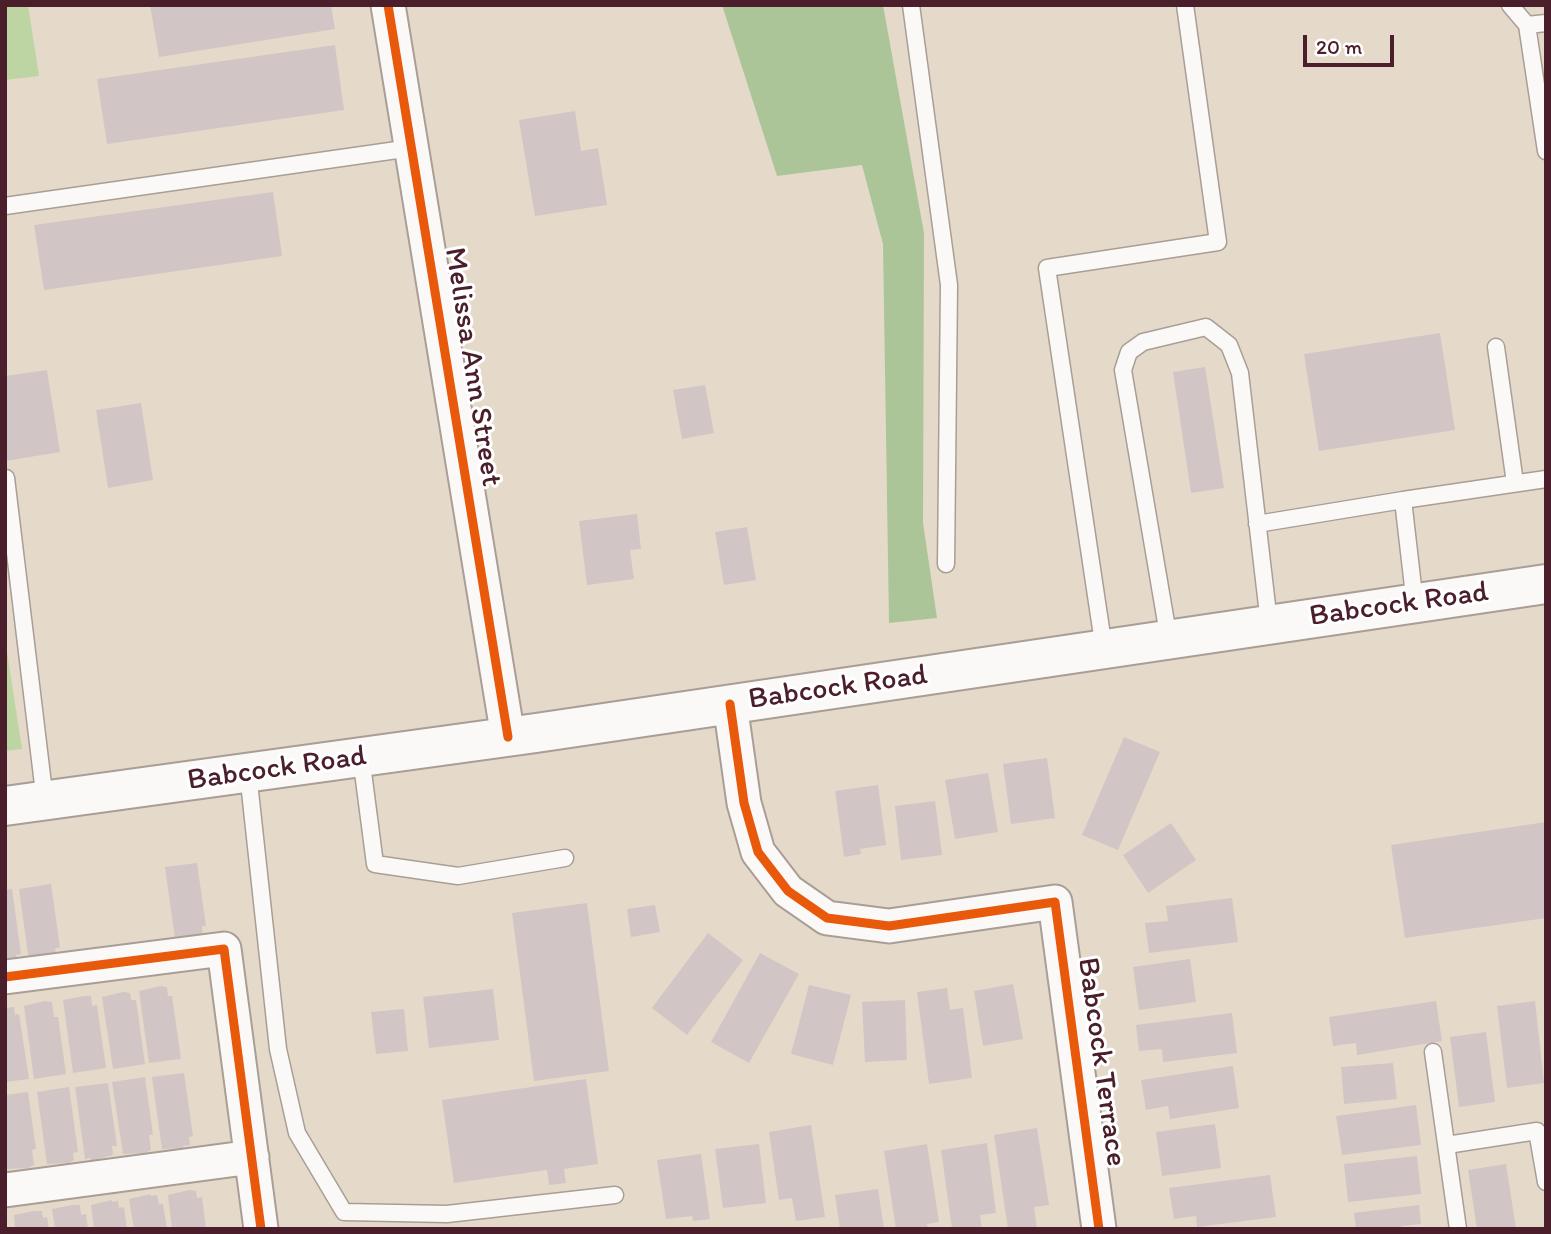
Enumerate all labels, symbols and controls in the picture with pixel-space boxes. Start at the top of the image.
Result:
scale bar [1306,21,1397,65]
text: 20 m [1316,34,1362,59]
street label: Melissa Ann Street [435,245,509,489]
street label: Babcock Road [1307,575,1491,635]
street label: Babcock Road [746,658,930,718]
street label: Babcock Road [185,739,369,799]
street label: Babcock Terrace [1069,955,1133,1169]

